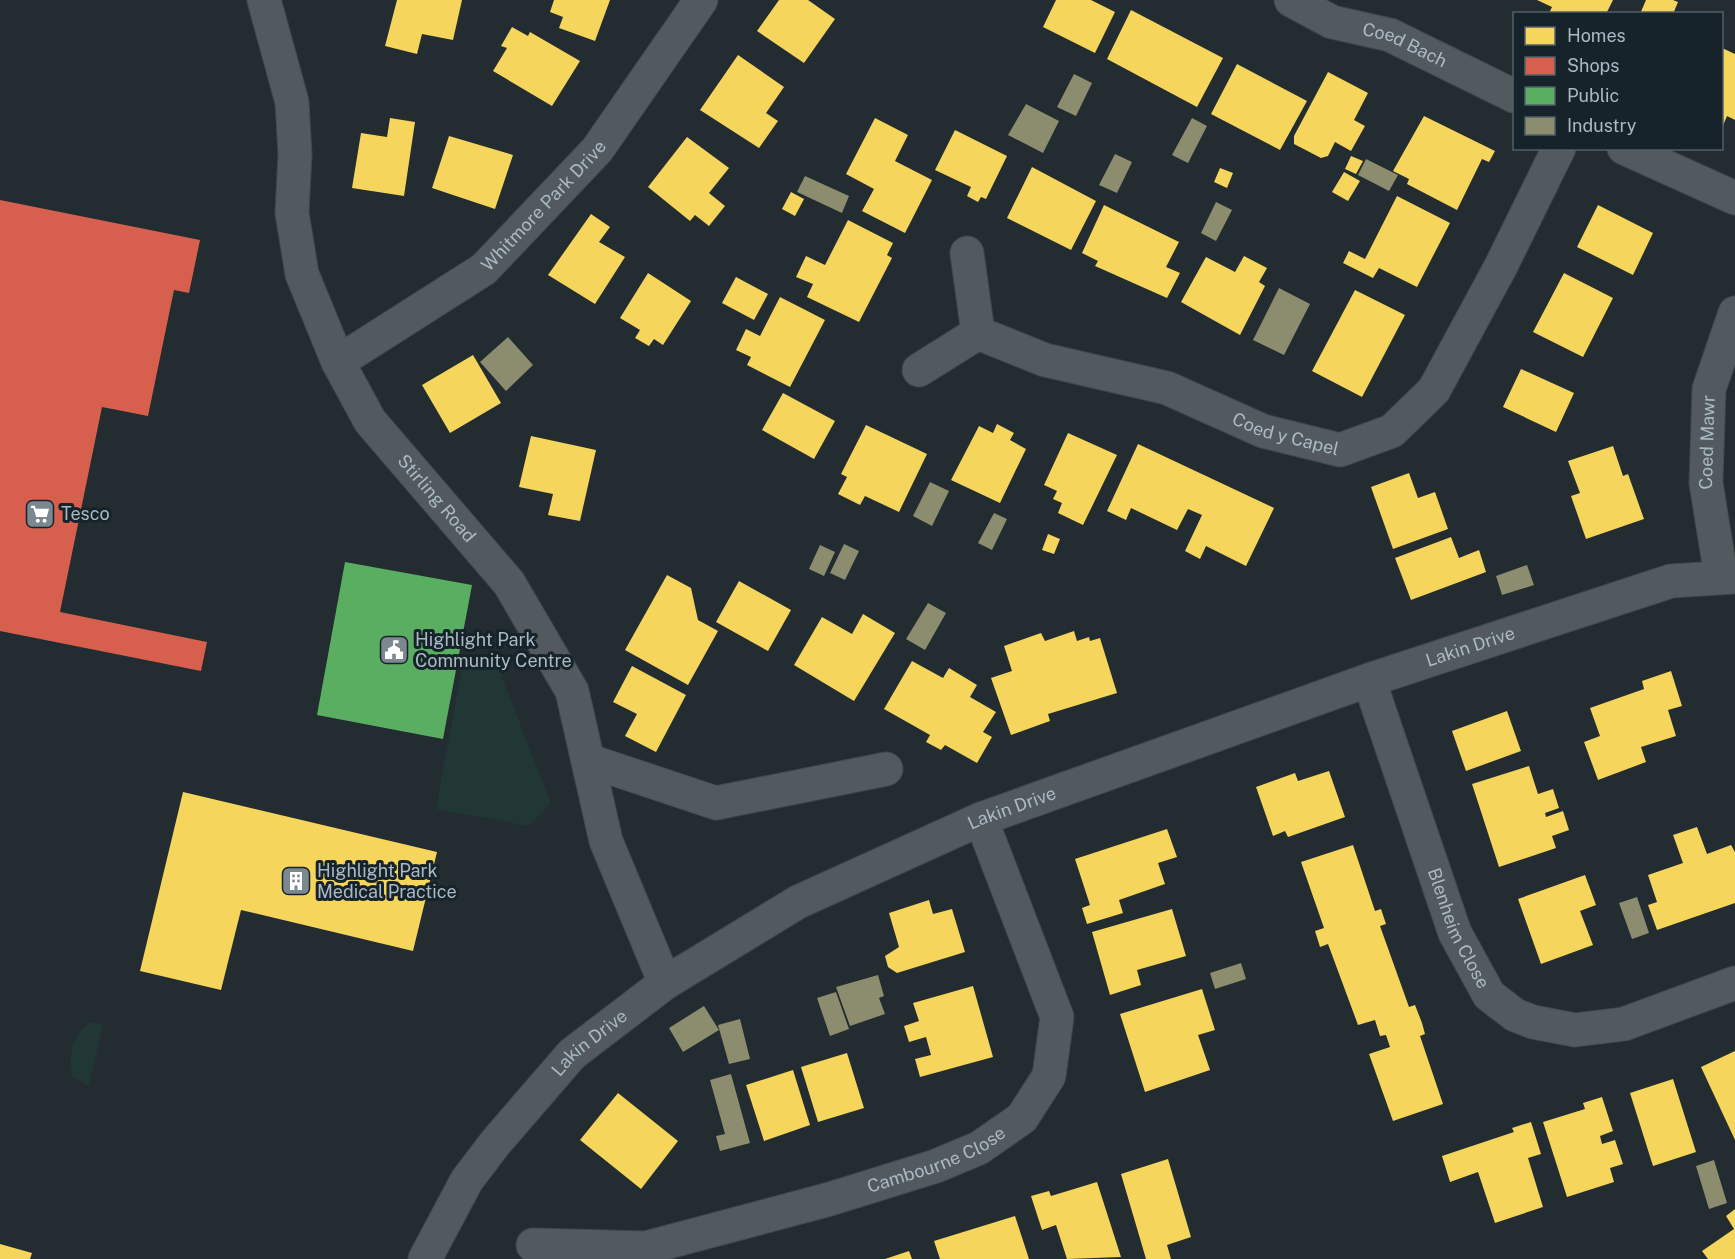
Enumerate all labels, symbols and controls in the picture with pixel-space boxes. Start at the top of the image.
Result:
legend [1513,12,1723,150]
street label: Coed Bach [1361,18,1451,71]
text: Homes [1567,25,1626,46]
text: Shops [1567,55,1619,76]
text: Public [1567,85,1619,106]
text: Industry [1567,115,1637,136]
street label: Whitmore Park Drive [477,136,610,275]
street label: Coed Mawr [1694,395,1719,491]
street label: Coed y Capel [1229,408,1341,459]
street label: Stirling Road [393,450,480,546]
supermarket icon: Tesco [24,498,56,530]
place label: Tesco [61,503,110,524]
street label: Lakin Drive [1423,622,1517,671]
place label: Highlight Park Community Centre [415,629,572,671]
public building icon: Highlight Park Community Centre [378,634,410,666]
street label: Lakin Drive [964,782,1059,834]
place label: Highlight Park Medical Practice [317,860,457,902]
building icon: Highlight Park Medical Practice [280,865,312,897]
street label: Blenheim Close [1424,865,1494,992]
street label: Lakin Drive [547,1005,631,1080]
street label: Cambourne Close [864,1122,1009,1197]

